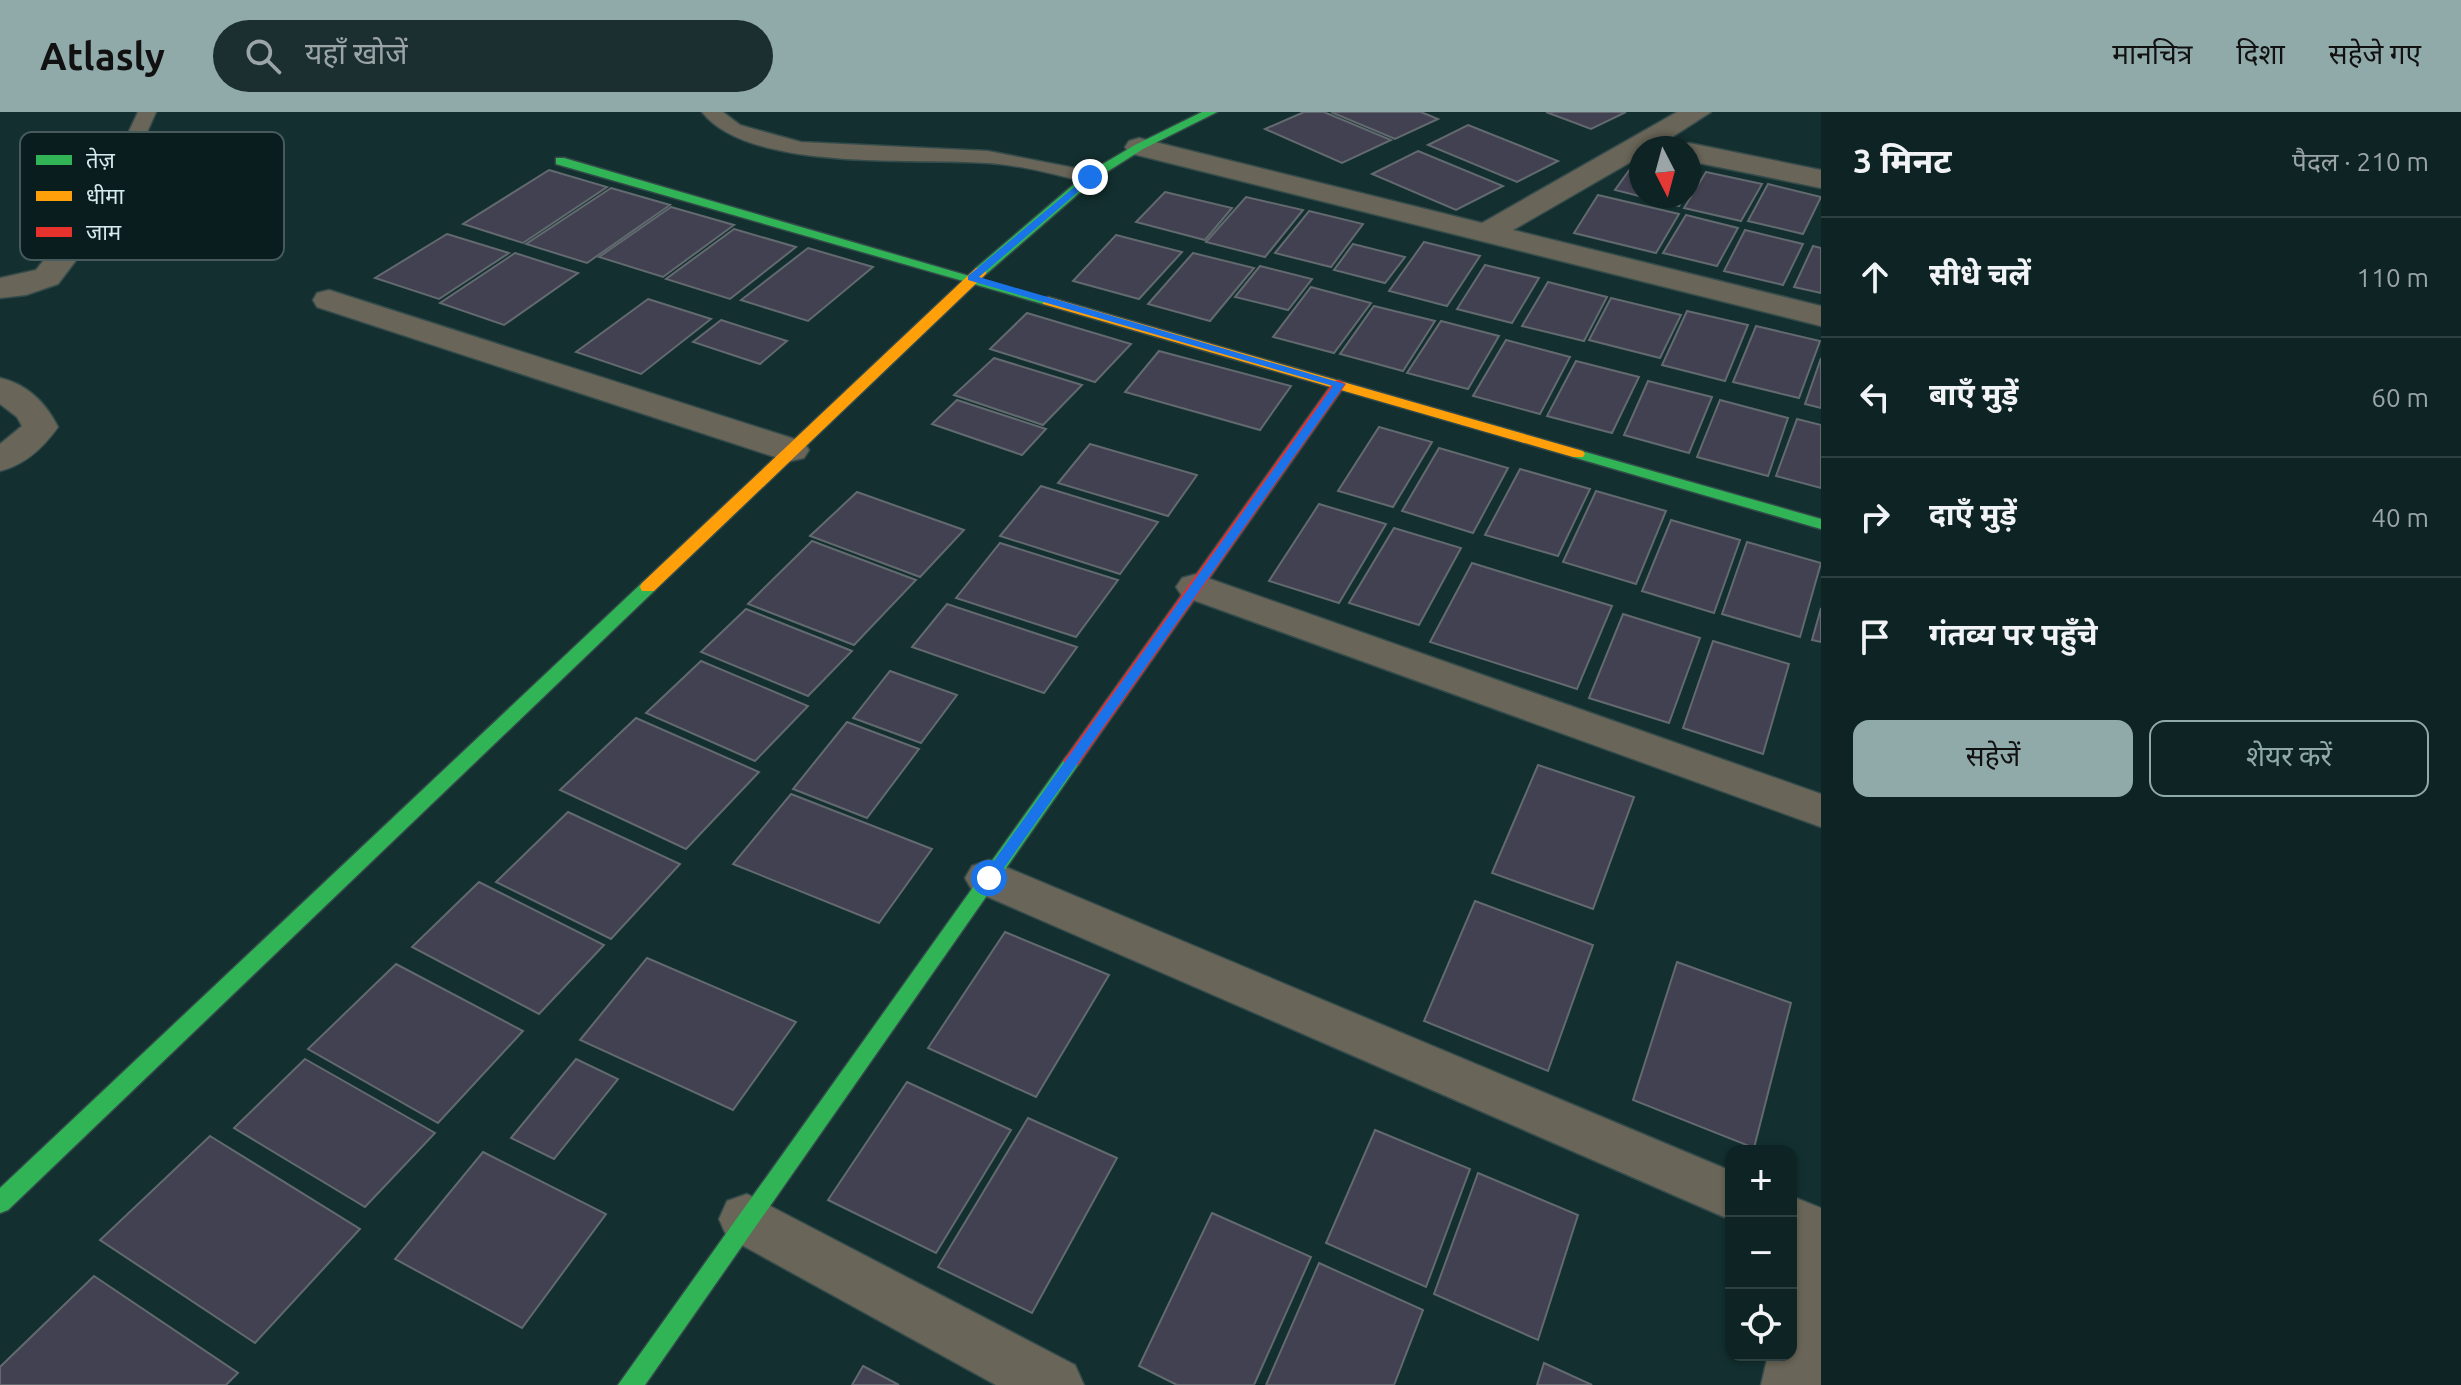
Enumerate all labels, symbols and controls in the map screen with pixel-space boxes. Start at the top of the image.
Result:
search box [213,20,773,92]
icon: search [241,34,285,78]
text: Atlasly [40,35,165,77]
text: यहाँ खोजें [305,36,408,70]
text: मानचित्र [2112,38,2192,69]
text: दिशा [2236,38,2285,69]
text: सहेजे गए [2329,38,2421,69]
legend [20,132,284,260]
north arrow [1629,136,1701,208]
text: 3 मिनट [1853,141,1952,179]
text: तेज़ [86,147,116,172]
text: पैदल · 210 m [2292,147,2429,176]
route end [1072,159,1108,195]
text: धीमा [86,183,124,208]
text: जाम [86,219,122,244]
icon: ahead [1853,255,1897,299]
text: सीधे चलें [1929,257,2031,291]
text: 110 m [2357,263,2429,292]
icon: left [1853,375,1897,419]
text: बाएँ मुड़ें [1929,377,2018,411]
text: 60 m [2371,383,2429,412]
icon: right [1853,495,1897,539]
text: दाएँ मुड़ें [1929,497,2017,531]
text: 40 m [2371,503,2429,532]
icon: arrive [1853,615,1897,659]
text: गंतव्य पर पहुँचे [1929,617,2097,651]
button: सहेजें [1853,720,2133,797]
button: शेयर करें [2149,720,2429,797]
route start [971,860,1007,896]
map controls [1725,1145,1797,1361]
button: + [1725,1145,1797,1217]
button: − [1725,1217,1797,1289]
button: locate [1725,1289,1797,1361]

